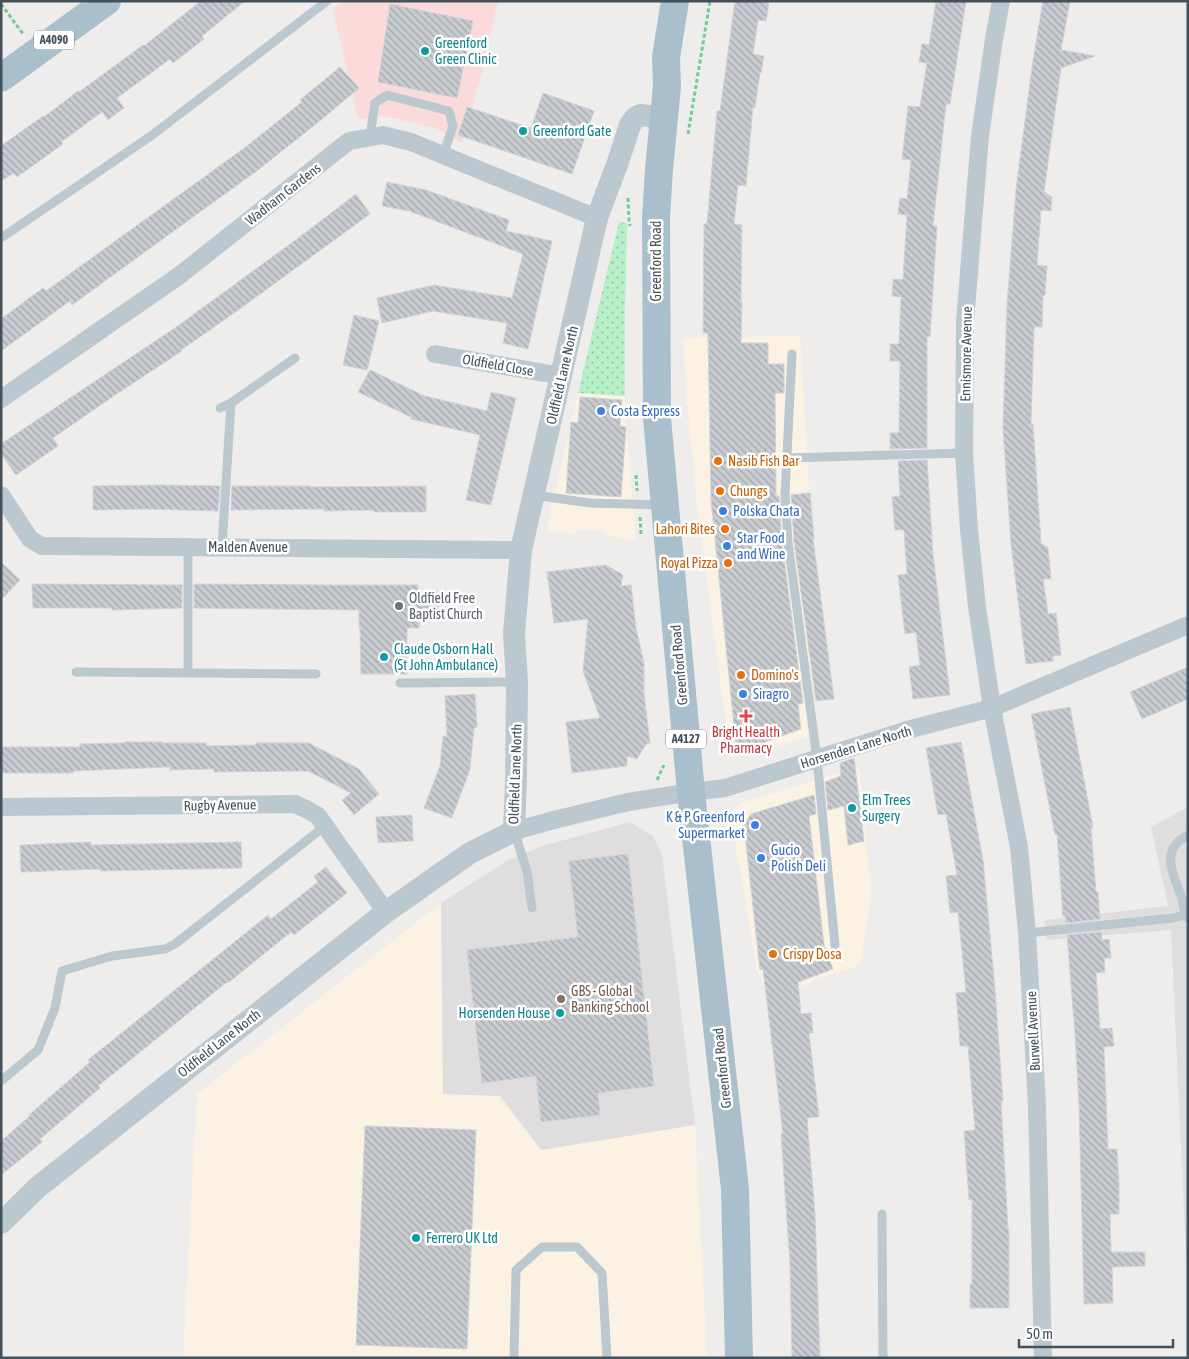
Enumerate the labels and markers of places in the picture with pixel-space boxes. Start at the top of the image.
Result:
place label: Greenford Green Clinic [435,35,497,67]
marker: Greenford Green Clinic [419,45,431,57]
place label: Greenford Gate [533,123,611,139]
marker: Greenford Gate [517,125,529,137]
place label: Costa Express [611,403,680,419]
marker: Costa Express [595,405,607,417]
place label: Nasib Fish Bar [728,453,800,469]
marker: Nasib Fish Bar [712,455,724,467]
place label: Chungs [730,483,768,499]
marker: Chungs [714,485,726,497]
place label: Polska Chata [733,503,800,519]
marker: Polska Chata [717,505,729,517]
place label: Lahori Bites [655,521,715,537]
marker: Lahori Bites [719,523,731,535]
place label: Star Food and Wine [737,530,785,562]
marker: Star Food and Wine [721,540,733,552]
place label: Royal Pizza [660,555,718,571]
marker: Royal Pizza [722,557,734,569]
place label: Oldfield Free Baptist Church [409,590,483,622]
marker: Oldfield Free Baptist Church [393,600,405,612]
place label: Claude Osborn Hall (St John Ambulance) [394,641,498,673]
marker: Claude Osborn Hall (St John Ambulance) [378,651,390,663]
place label: Domino's [751,667,799,683]
marker: Domino's [735,669,747,681]
place label: Siragro [753,686,789,702]
marker: Siragro [737,688,749,700]
marker: Bright Health Pharmacy [740,710,752,722]
place label: Bright Health Pharmacy [712,724,780,756]
place label: Elm Trees Surgery [862,792,911,824]
marker: Elm Trees Surgery [846,802,858,814]
place label: K & P Greenford Supermarket [666,809,745,841]
marker: K & P Greenford Supermarket [749,819,761,831]
place label: Gucio Polish Deli [771,842,826,874]
marker: Gucio Polish Deli [755,852,767,864]
place label: Crispy Dosa [783,946,842,962]
marker: Crispy Dosa [767,948,779,960]
place label: GBS - Global Banking School [571,983,650,1015]
marker: GBS - Global Banking School [555,993,567,1005]
place label: Horsenden House [459,1005,550,1021]
marker: Horsenden House [554,1007,566,1019]
place label: Ferrero UK Ltd [426,1230,498,1246]
marker: Ferrero UK Ltd [410,1232,422,1244]

